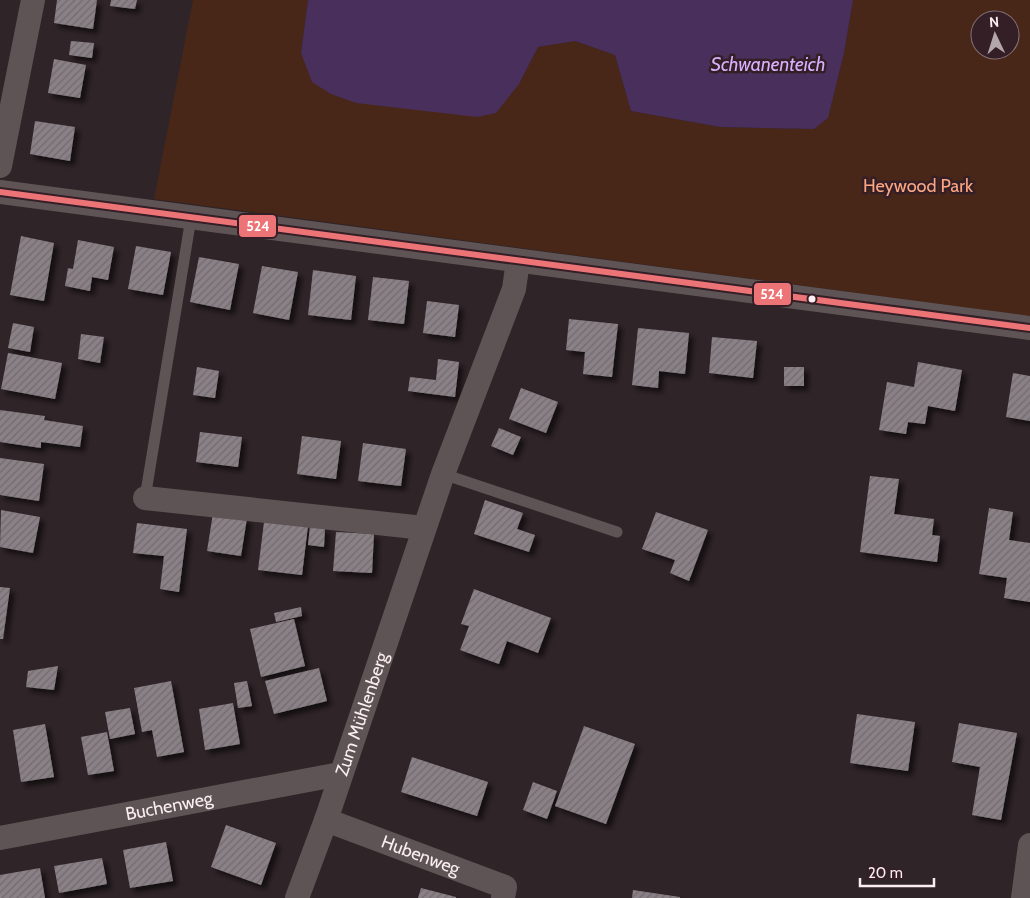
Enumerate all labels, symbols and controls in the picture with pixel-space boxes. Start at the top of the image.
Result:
north arrow [970,10,1020,60]
text: N [989,13,1000,31]
water label: Schwanenteich [711,53,825,76]
park label: Heywood Park [863,175,974,197]
line badge: 524 [238,214,277,238]
text: 524 [246,217,270,235]
line badge: 524 [753,282,792,306]
text: 524 [760,285,784,303]
unlabelled marker [807,294,817,304]
street label: Zum Mühlenberg [331,648,393,779]
street label: Buchenweg [124,787,215,825]
street label: Hubenweg [378,831,464,880]
scale bar [860,856,934,888]
text: 20 m [868,864,903,882]

